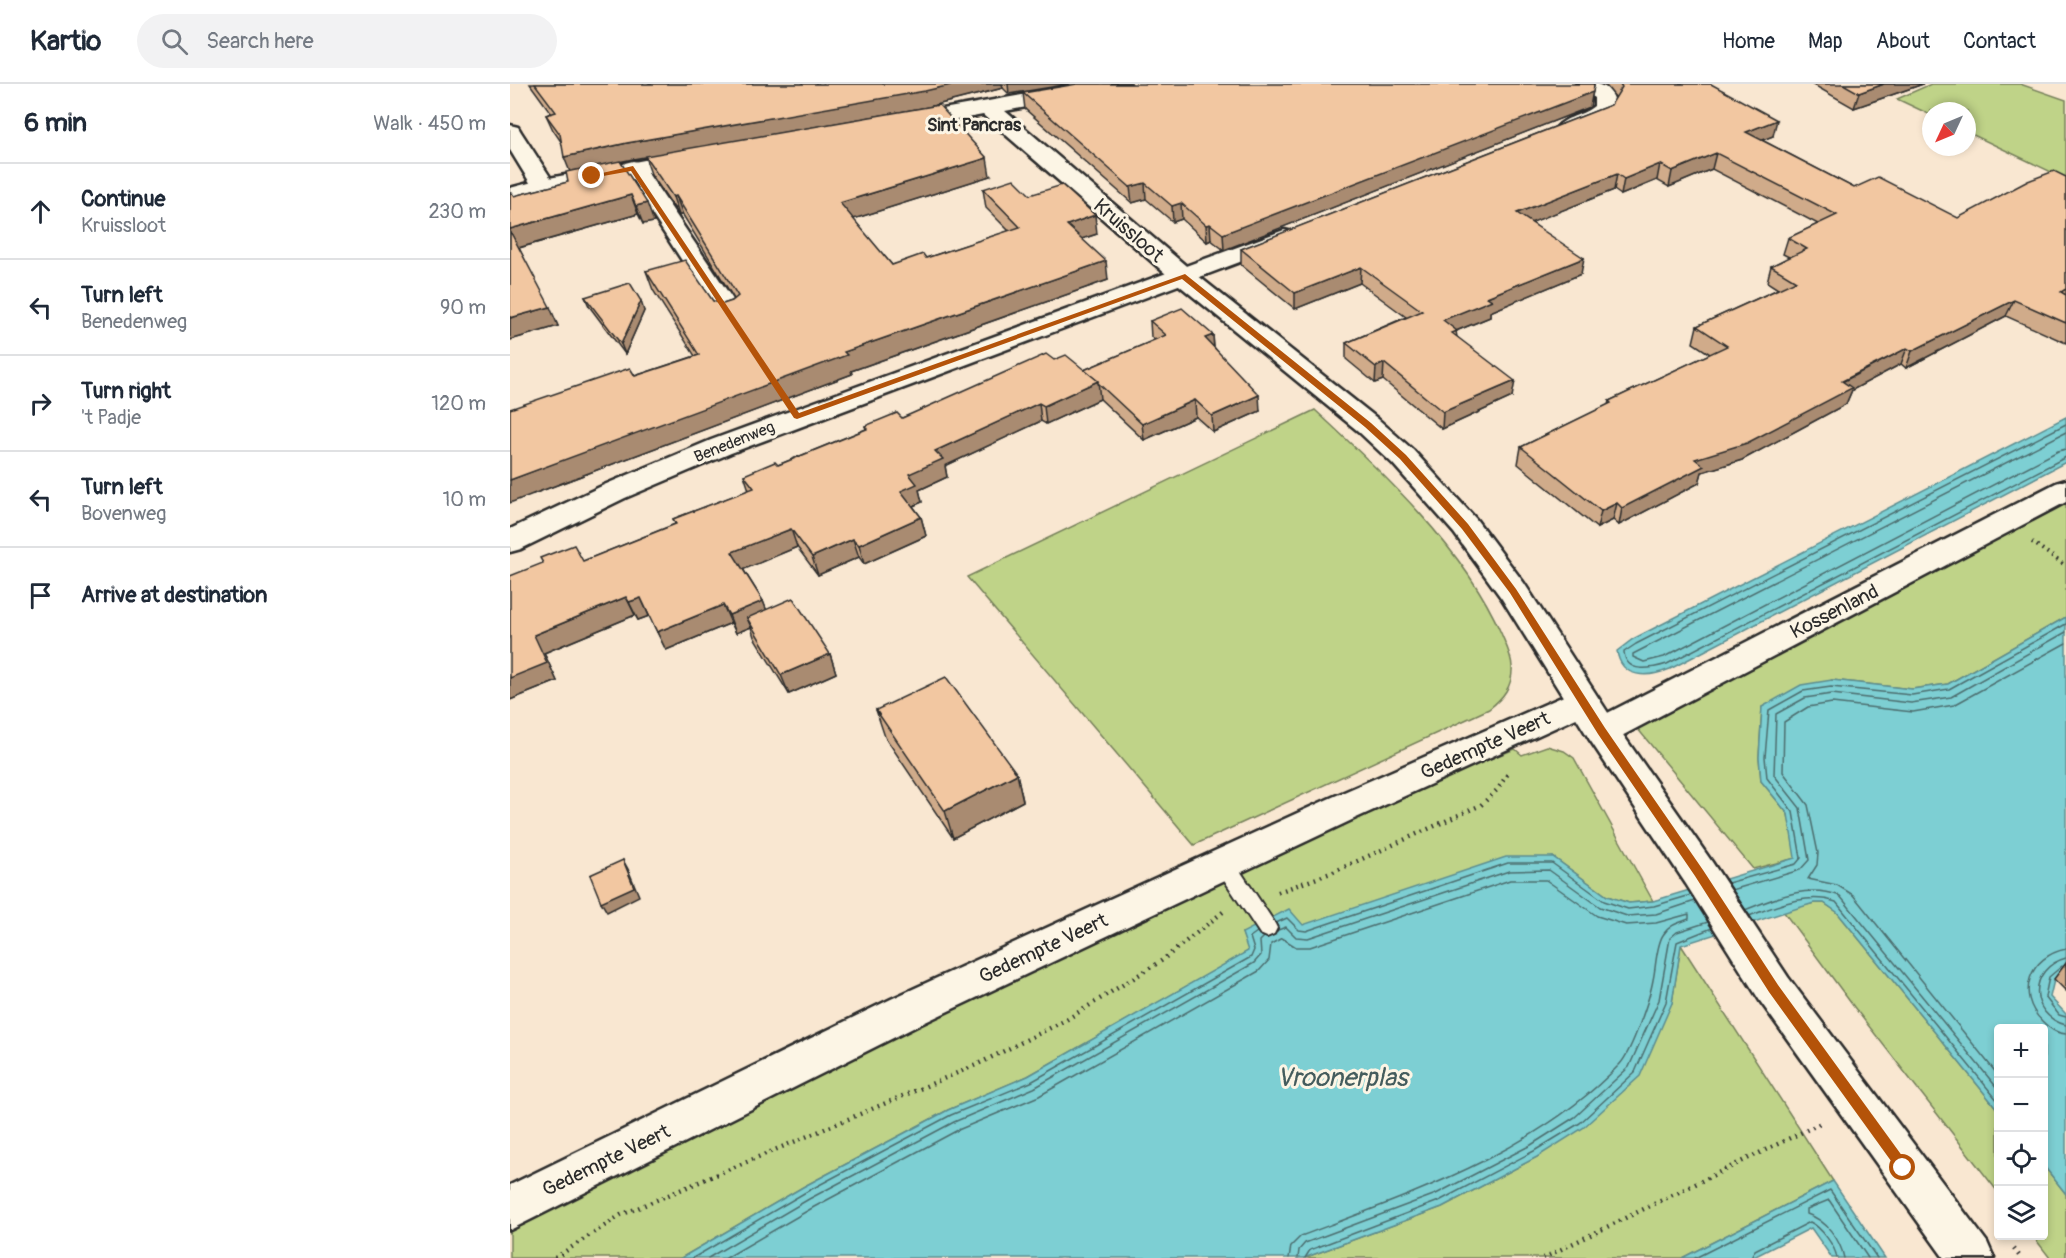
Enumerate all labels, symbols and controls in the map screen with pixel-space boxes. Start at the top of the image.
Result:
search box [137,14,557,68]
text: Kartio [30,24,101,59]
icon: search [158,25,191,58]
text: Search here [206,27,314,55]
text: Home [1722,28,1775,55]
text: Map [1808,28,1843,55]
text: About [1876,28,1930,55]
text: Contact [1963,28,2036,55]
north arrow [1922,102,1976,156]
text: 6 min [24,107,87,139]
text: Walk · 450 m [373,111,486,136]
district label: Sint Pancras [927,114,1022,137]
route end [578,162,604,188]
text: Continue [81,185,165,213]
street label: Kruissloot [1088,193,1170,268]
icon: ahead [24,195,57,228]
text: 230 m [429,199,486,224]
text: Kruissloot [81,213,166,238]
text: Turn left [81,281,163,309]
icon: left [24,291,57,324]
text: 90 m [440,295,486,320]
text: Benedenweg [81,309,187,334]
text: Turn right [81,377,171,405]
icon: right [24,387,57,420]
text: 120 m [431,391,486,416]
text: 't Padje [81,405,141,430]
street label: Benedenweg [691,417,777,467]
text: Turn left [81,473,163,501]
icon: left [24,483,57,516]
text: 10 m [442,487,486,512]
text: Bovenweg [81,501,166,526]
icon: arrive [24,579,57,612]
street label: Kossenland [1786,579,1883,644]
text: Arrive at destination [81,581,267,609]
street label: Gedempte Veert [1417,705,1555,785]
street label: Gedempte Veert [975,907,1112,989]
map controls [1994,1024,2048,1240]
button: + [1994,1024,2048,1078]
water label: Vroonerplas [1277,1062,1411,1094]
button: − [1994,1078,2048,1132]
street label: Gedempte Veert [538,1118,675,1202]
button: locate [1994,1132,2048,1186]
route start [1889,1154,1915,1180]
button: layers [1994,1186,2048,1240]

